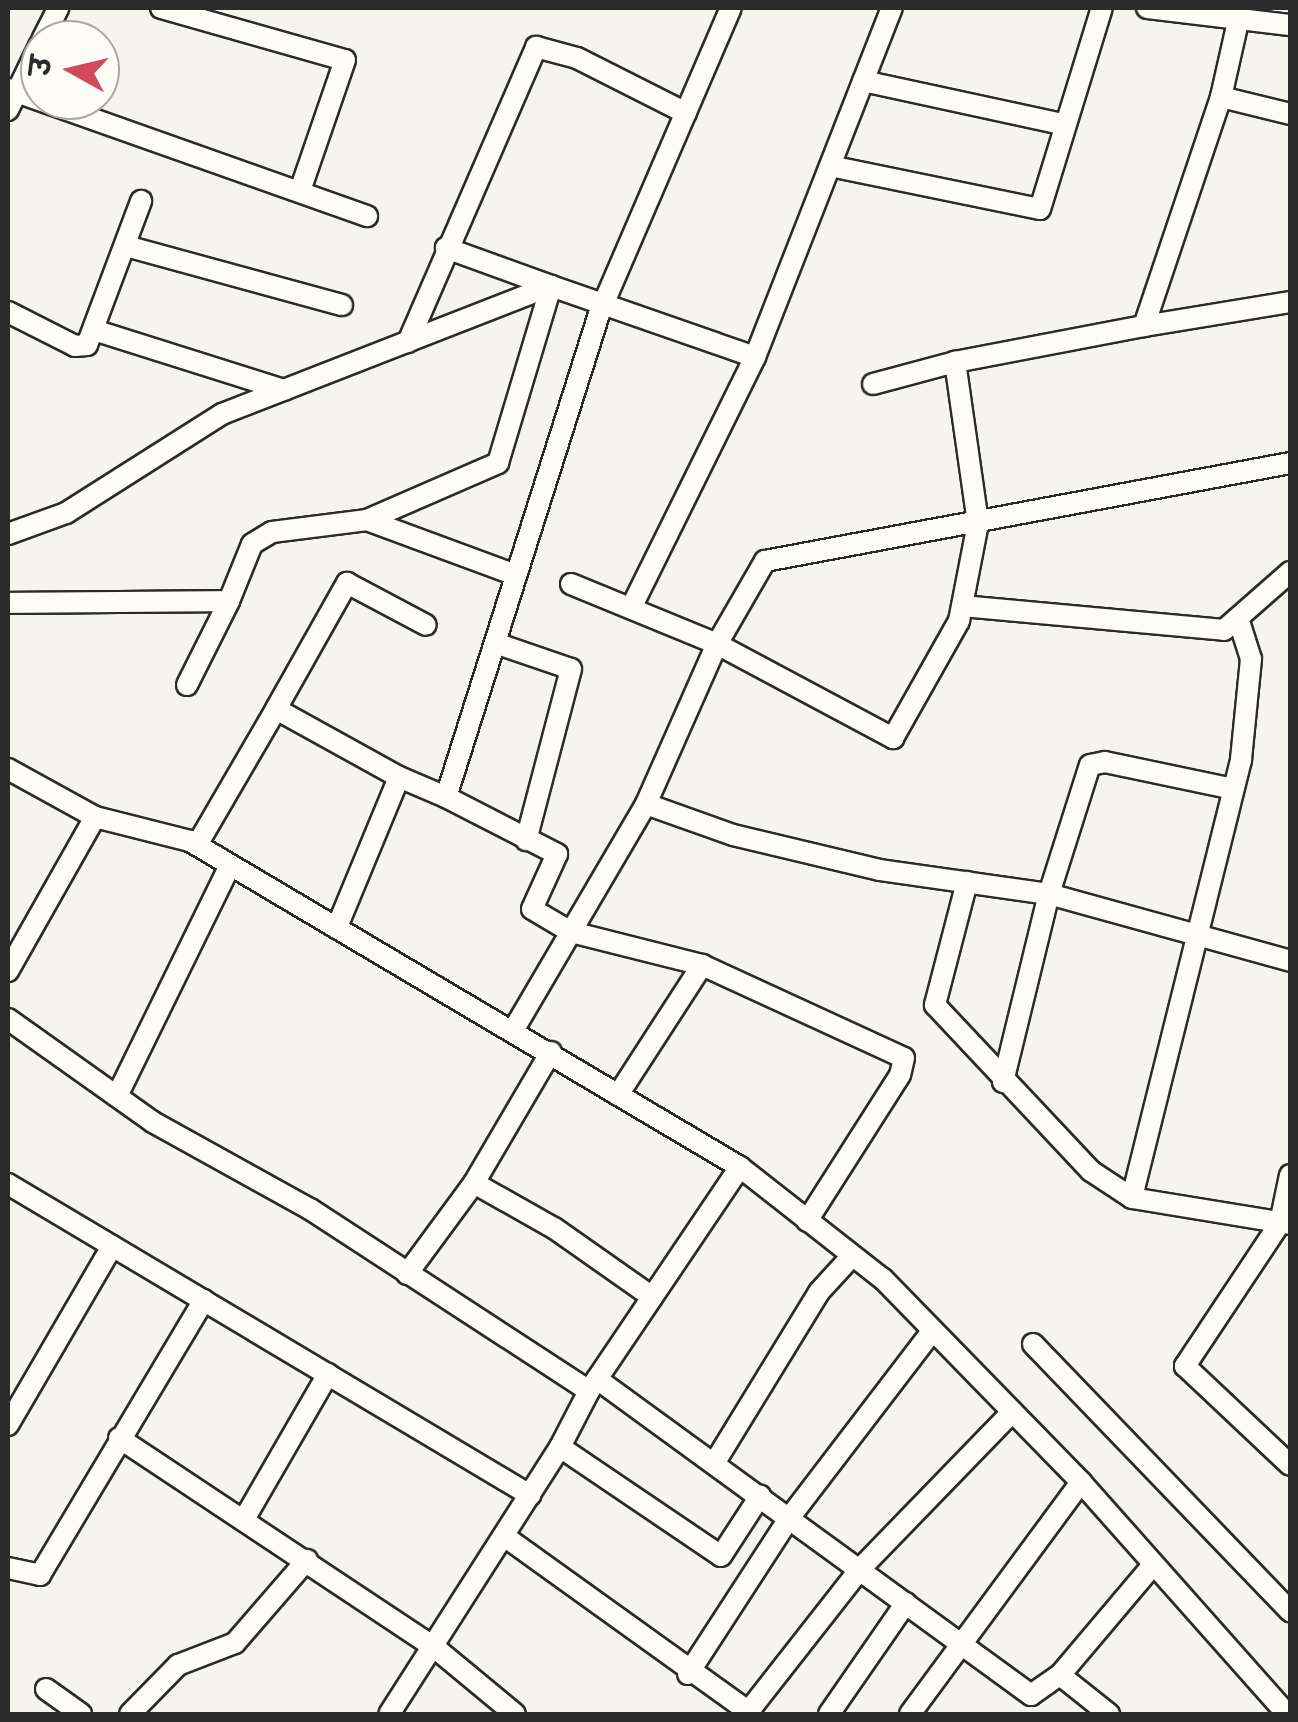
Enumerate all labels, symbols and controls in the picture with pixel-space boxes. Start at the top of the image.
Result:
north arrow [20,20,120,120]
text: उ [24,54,59,78]

